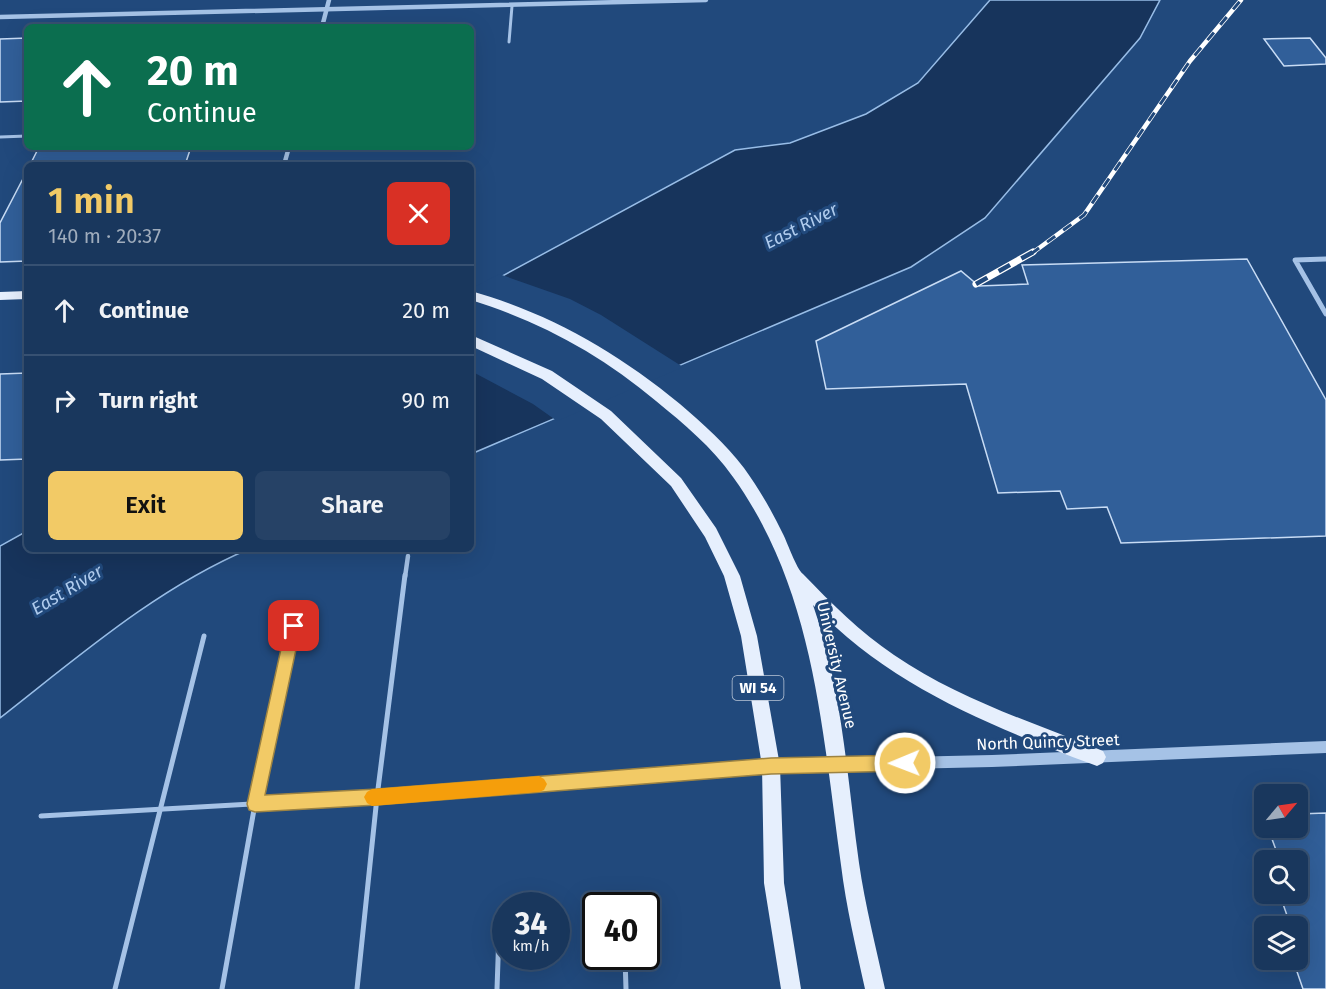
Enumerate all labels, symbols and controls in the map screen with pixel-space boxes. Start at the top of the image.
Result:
text: 20 m [147,46,239,96]
icon: ahead [48,48,126,126]
text: Continue [147,97,257,129]
text: 1 min [48,179,135,223]
button: close [387,182,450,245]
water label: East River [761,198,842,254]
text: 140 m · 20:37 [48,224,161,248]
icon: ahead [48,294,81,327]
text: Continue [99,297,189,324]
text: 20 m [402,297,450,324]
icon: right [48,384,81,417]
text: Turn right [99,387,198,414]
text: 90 m [401,387,450,414]
button: Exit [48,471,243,540]
button: Share [255,471,450,540]
water label: East River [27,560,108,620]
pin [268,600,319,651]
street label: University Avenue [813,600,861,730]
icon: arrive [277,609,310,642]
road number: WI 54 [732,676,783,700]
street label: North Quincy Street [976,730,1120,754]
position arrow [873,731,937,795]
north arrow [1254,784,1308,838]
map controls [1254,784,1308,970]
button: search [1254,850,1308,904]
speed limit sign: 40 [582,892,660,970]
text: 34 [515,906,547,942]
button: layers [1254,916,1308,970]
text: km/h [512,937,550,955]

